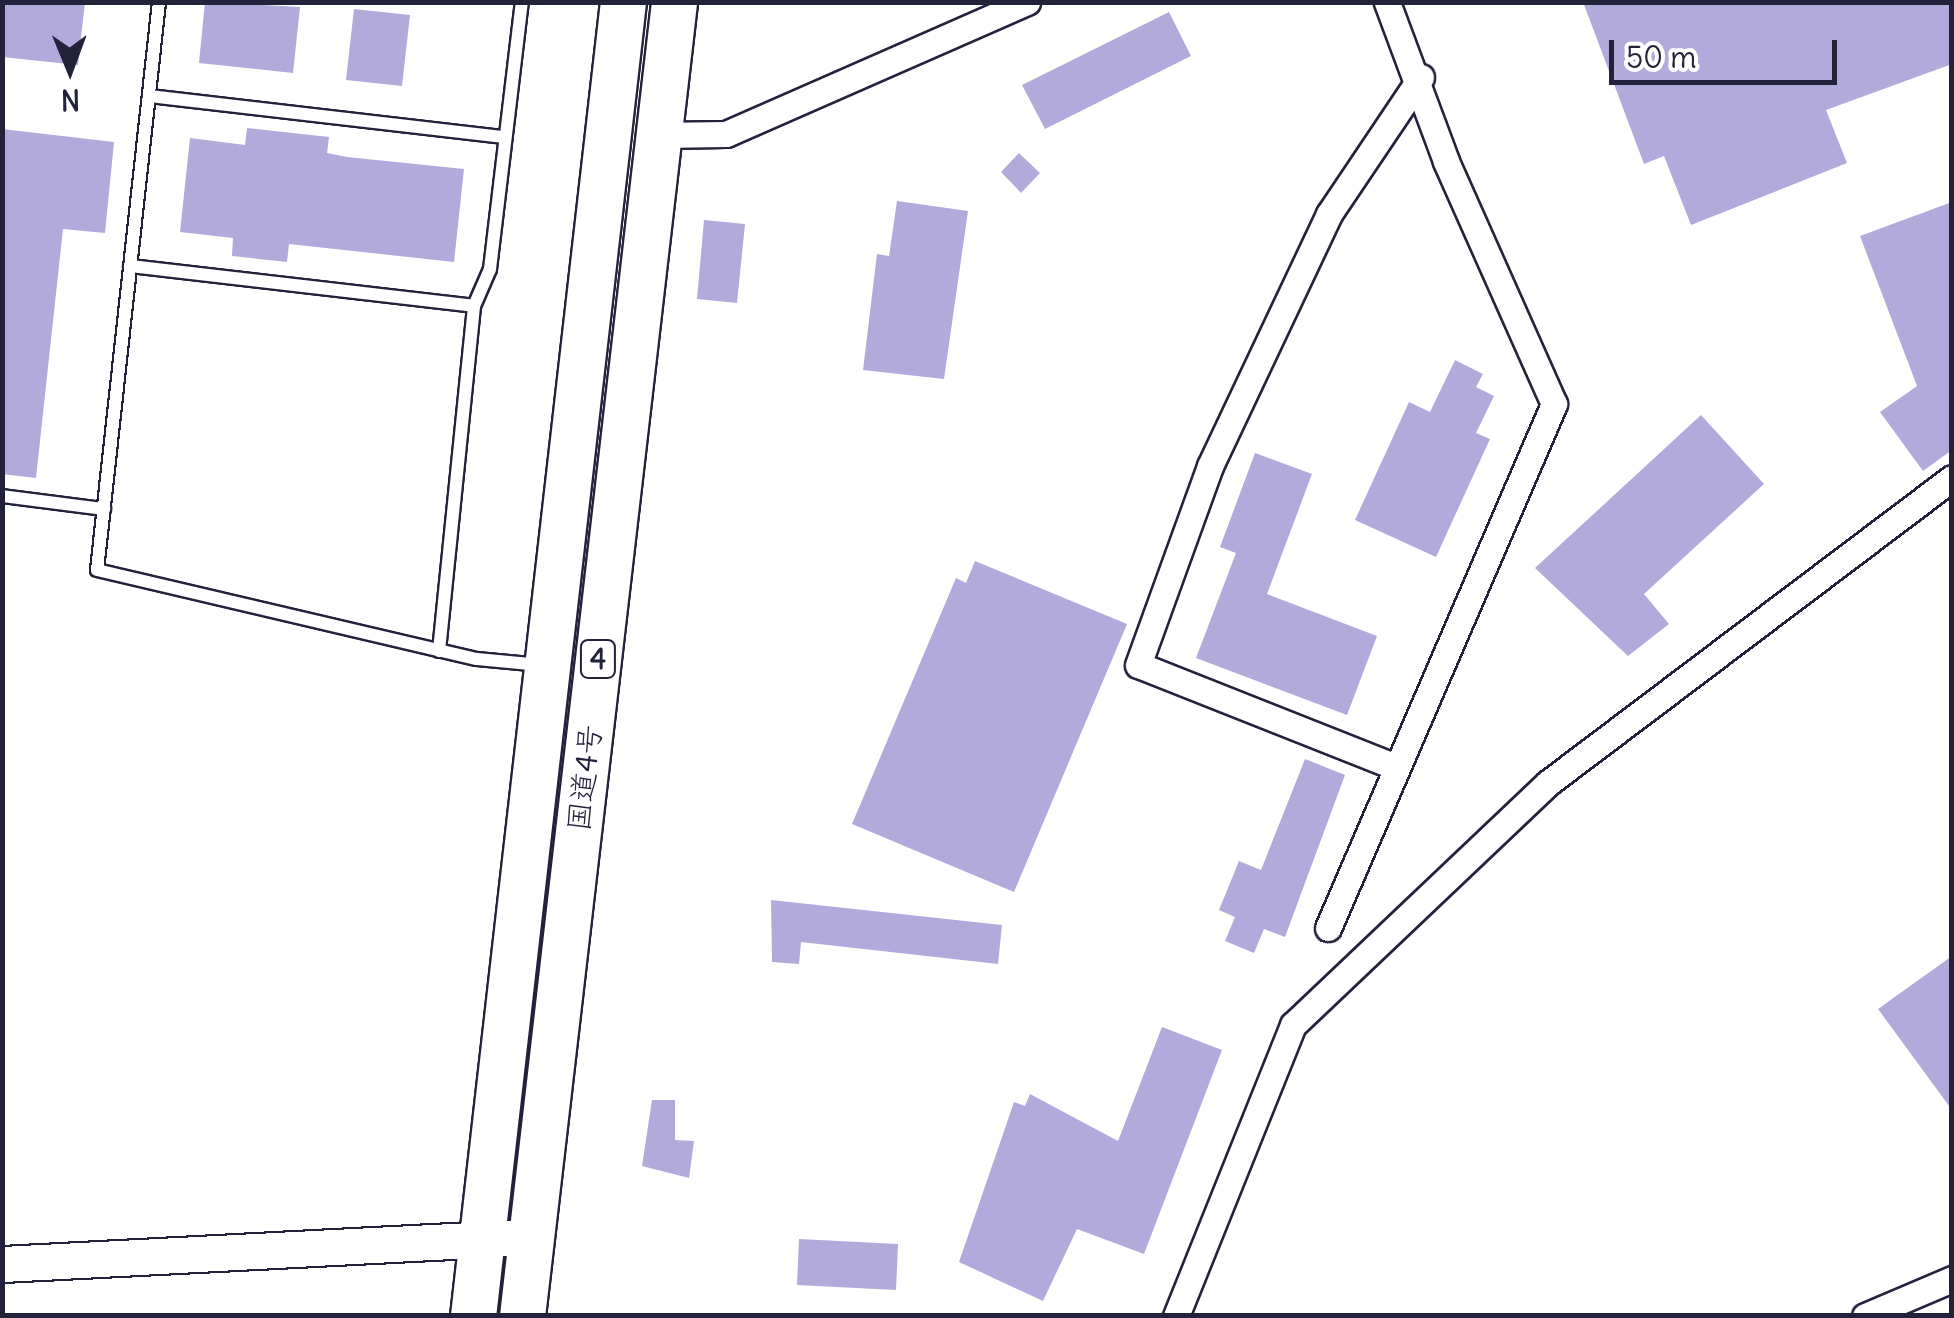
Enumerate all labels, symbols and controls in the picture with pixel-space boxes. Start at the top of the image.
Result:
north arrow [20,20,120,120]
scale bar [1614,20,1842,82]
text: 50 m [1626,38,1696,76]
text: N [61,82,81,118]
road number: 4 [578,636,618,682]
street label: 国道4号 [560,723,608,833]

